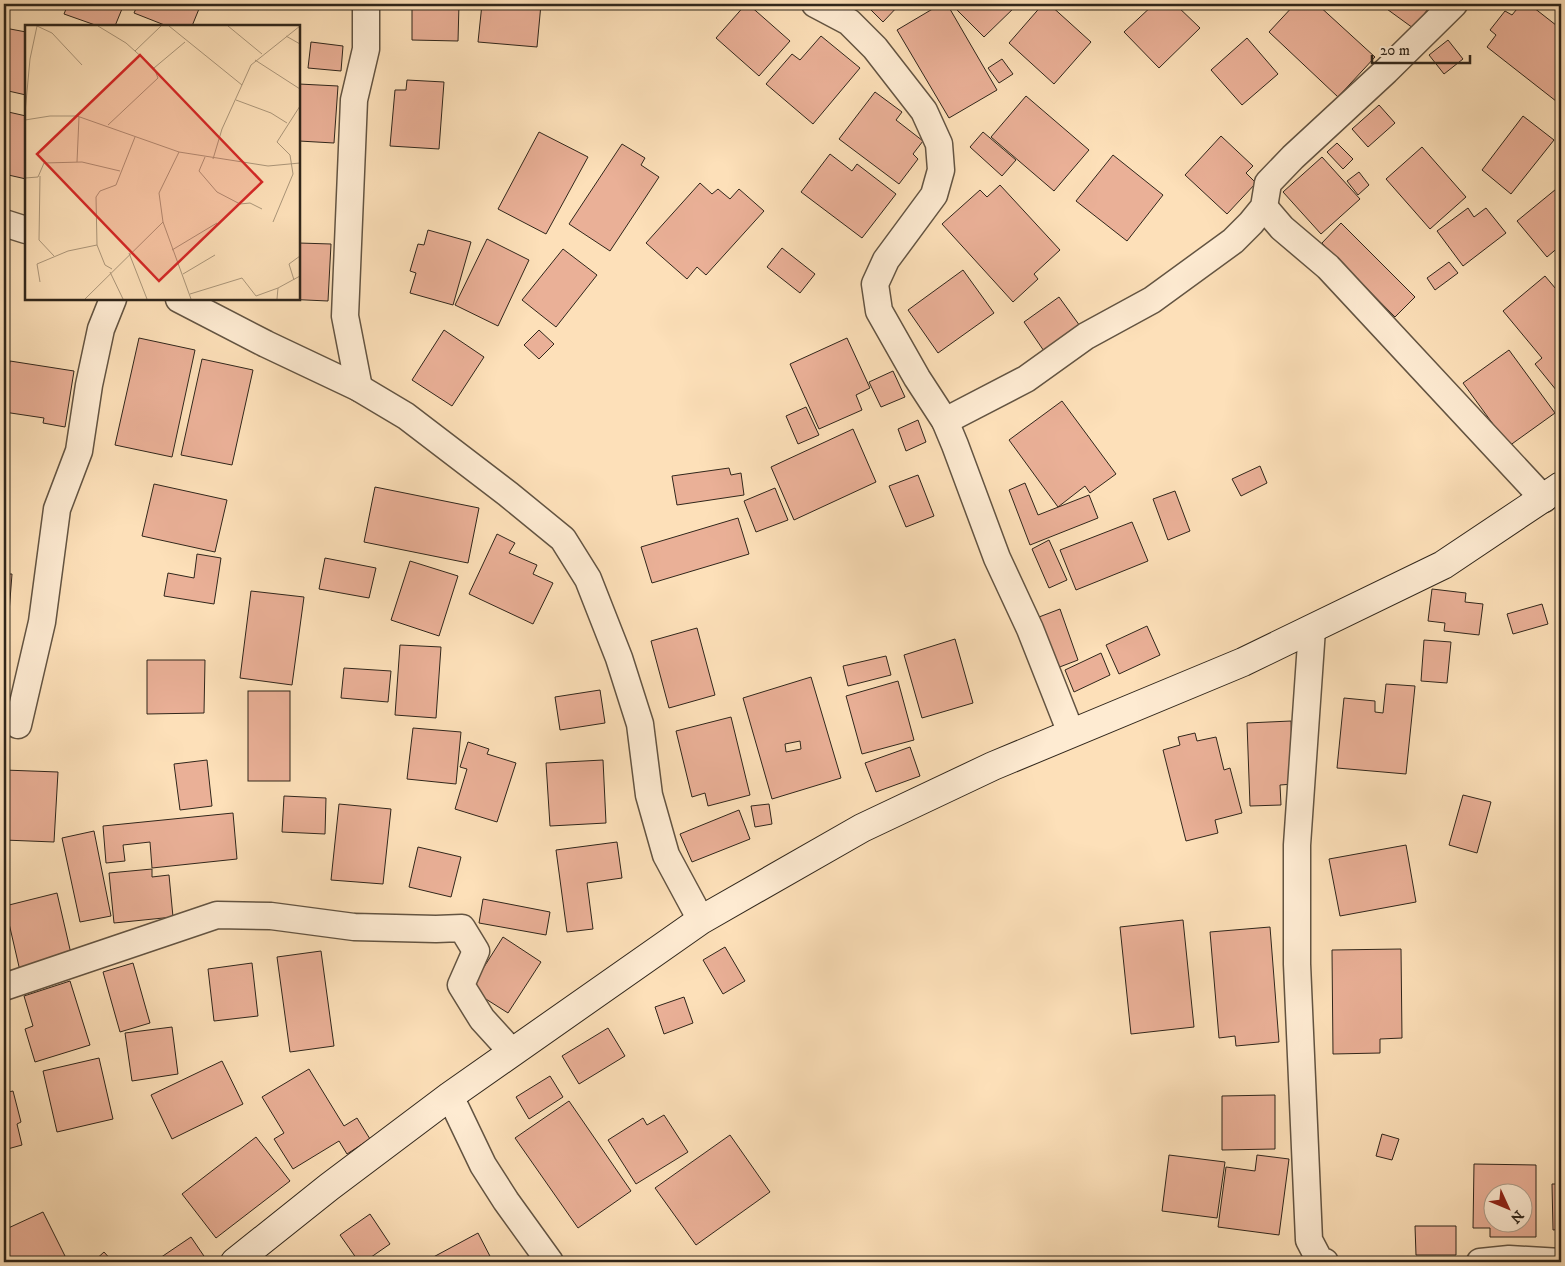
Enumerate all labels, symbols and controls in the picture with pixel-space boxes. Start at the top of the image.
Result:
inset map [25,25,300,300]
scale bar [1372,32,1470,64]
text: 20 m [1380,41,1410,60]
north arrow [1482,1184,1532,1234]
text: N [1506,1206,1527,1227]

